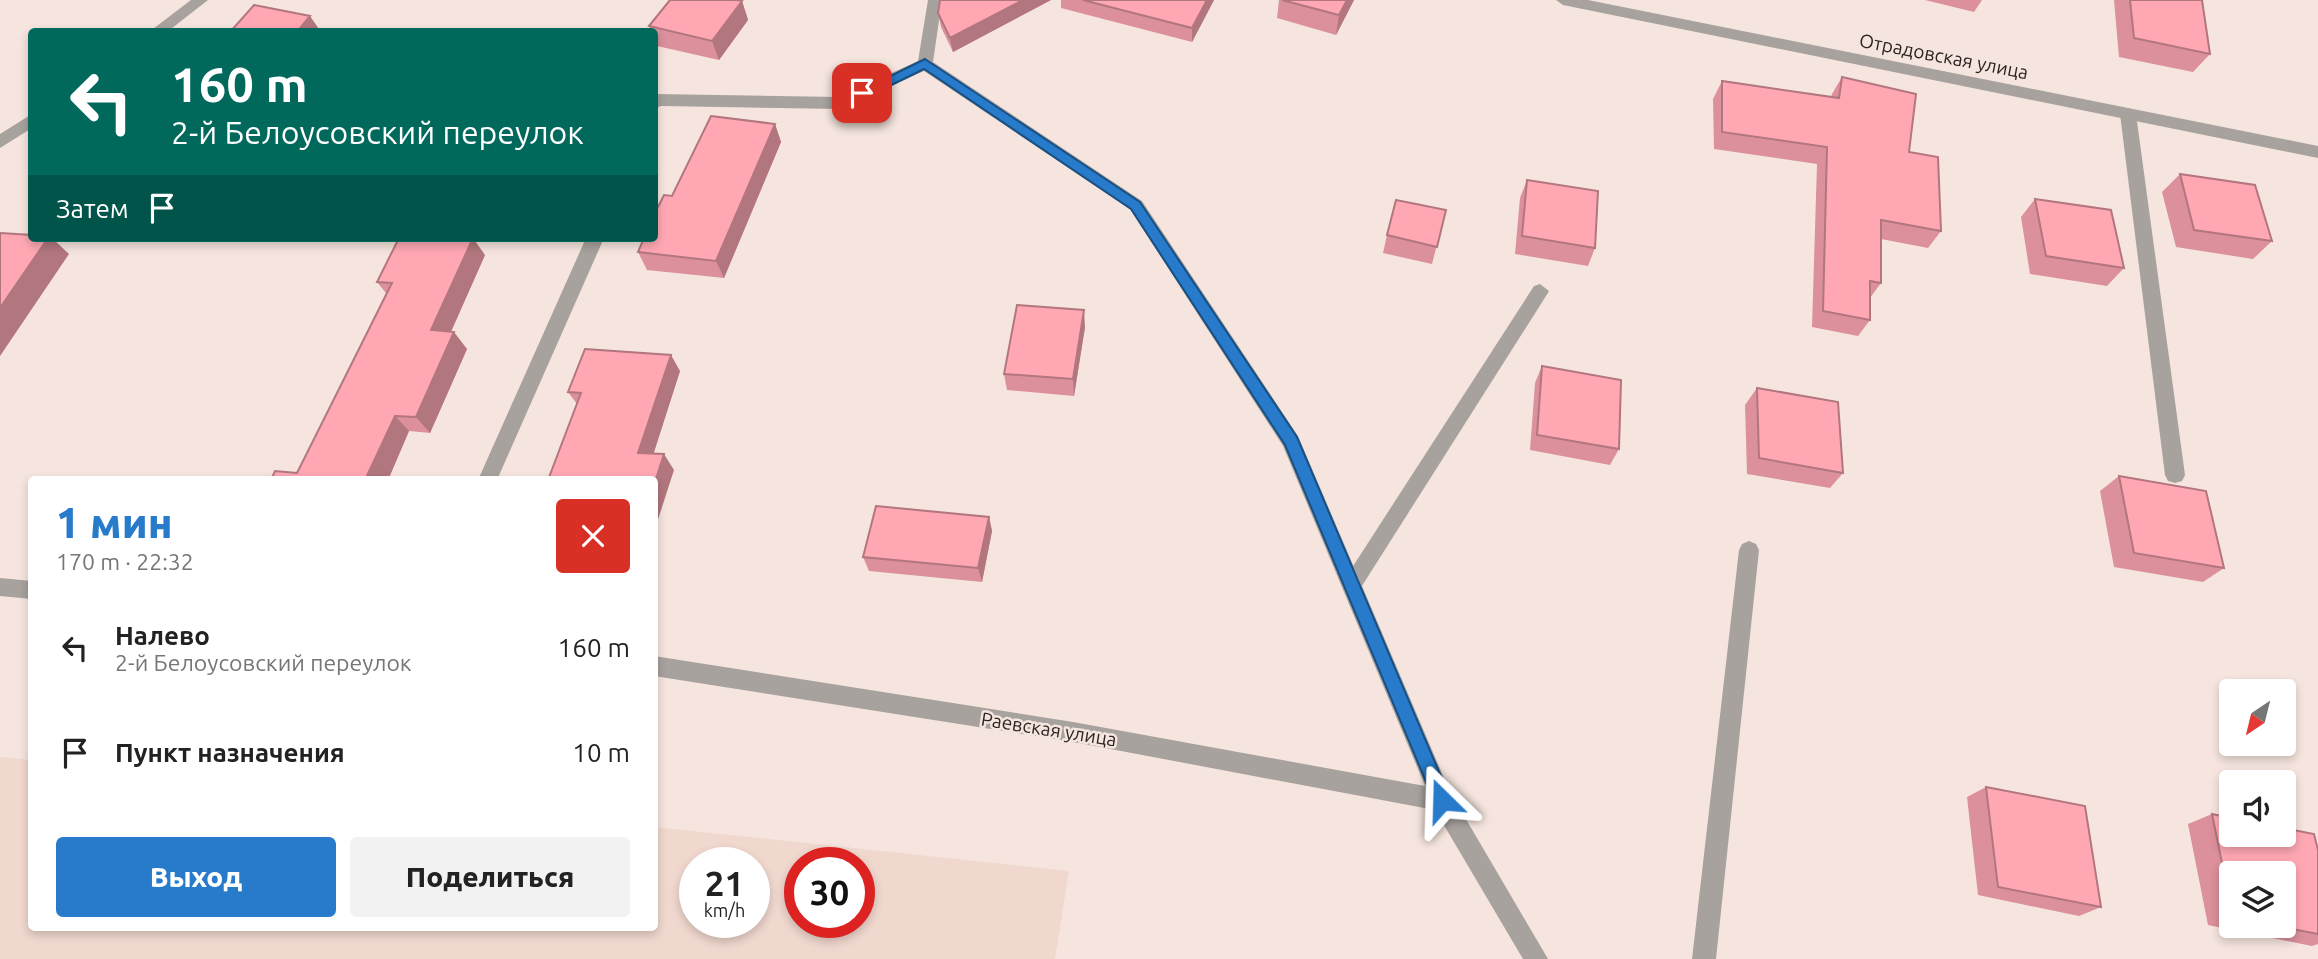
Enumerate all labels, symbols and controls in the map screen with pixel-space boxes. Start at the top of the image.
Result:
street label: Отрадовская улица [1858,29,2030,83]
icon: left [56,56,147,147]
text: 160 m [171,56,308,111]
pin [832,63,892,123]
icon: arrive [843,74,881,112]
text: 2-й Белоусовский переулок [171,114,584,150]
icon: arrive [143,189,181,227]
text: Затем [56,194,129,223]
text: 1 мин [56,499,173,546]
button: close [556,499,630,573]
text: 170 m · 22:32 [56,549,194,574]
text: Налево [115,621,210,650]
icon: left [56,629,94,667]
text: 160 m [558,633,630,662]
text: 2-й Белоусовский переулок [115,650,412,675]
north arrow [2219,679,2296,756]
map controls [2219,679,2296,938]
street label: Раевская улица [980,707,1118,751]
icon: arrive [56,734,94,772]
text: Пункт назначения [115,738,345,767]
text: 10 m [572,738,630,767]
position arrow [1405,763,1479,837]
button: sound [2219,770,2296,847]
button: Выход [56,837,336,917]
button: Поделиться [350,837,630,917]
speed limit sign: 30 [784,847,875,938]
button: layers [2219,861,2296,938]
text: 21 [705,863,744,903]
text: km/h [704,900,745,920]

